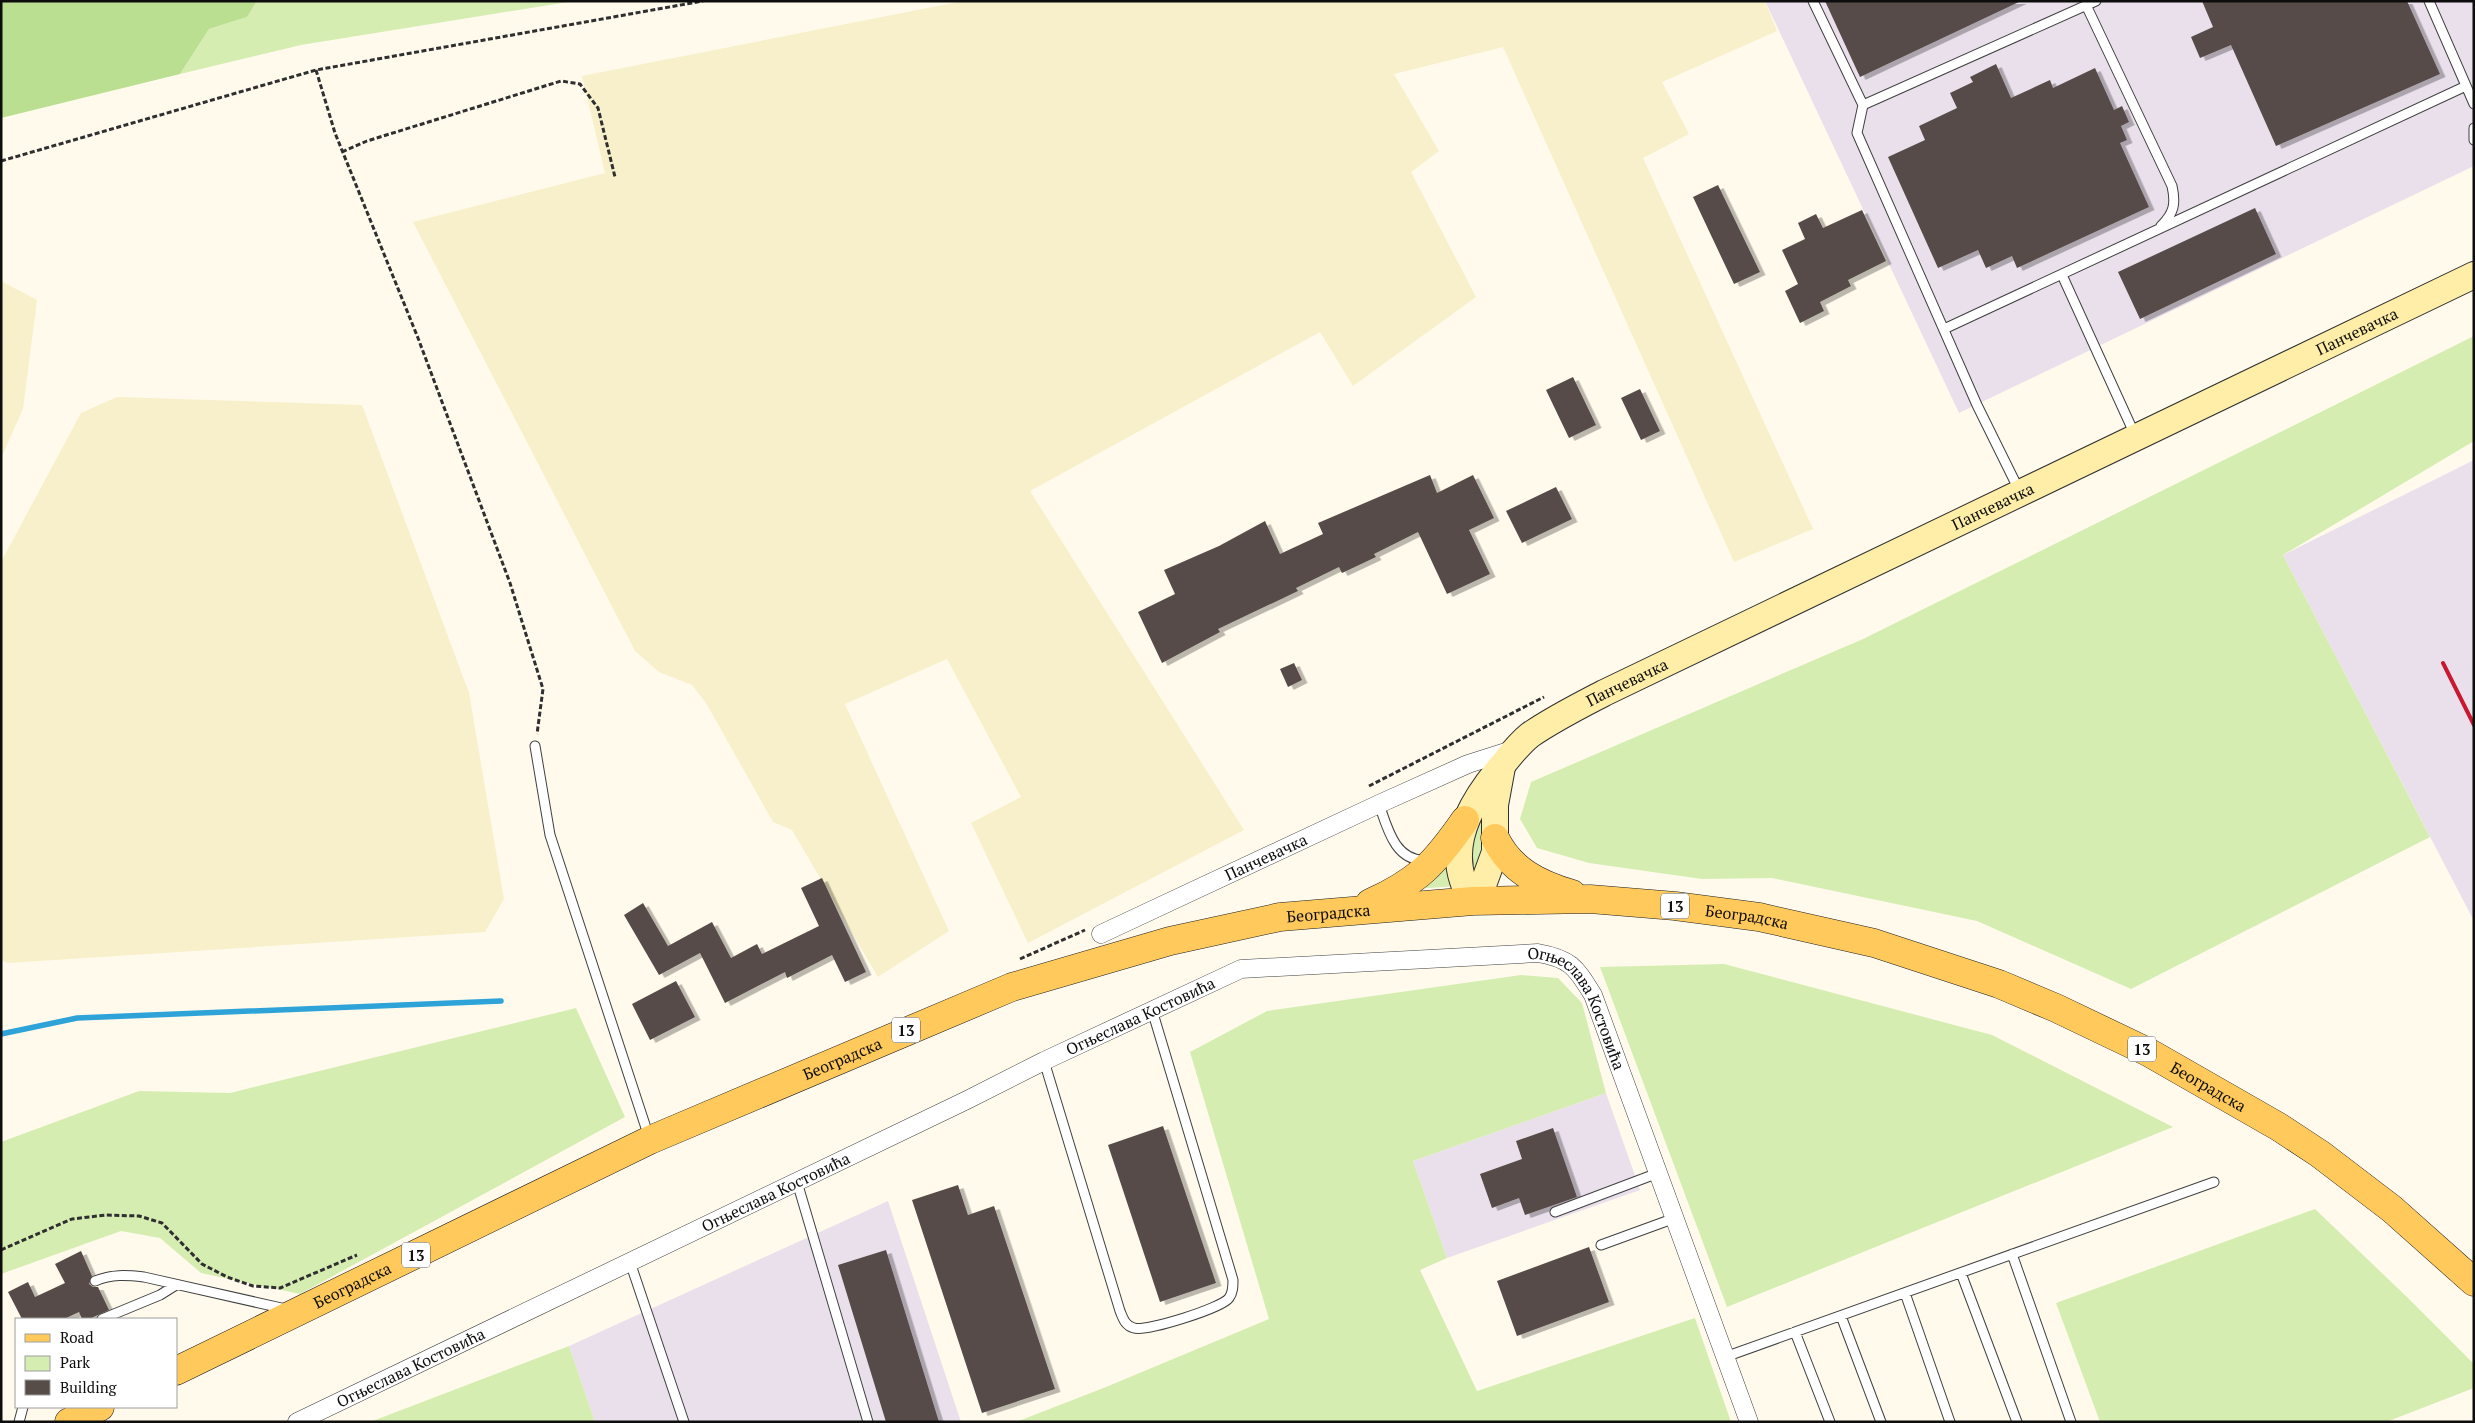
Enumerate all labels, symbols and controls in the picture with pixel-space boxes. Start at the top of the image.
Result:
street label: Панчевачка [2312,302,2402,360]
street label: Панчевачка [1948,477,2037,535]
street label: Панчевачка [1582,653,1671,712]
street label: Панчевачка [1221,828,1311,886]
road number: 13 [1661,894,1689,918]
street label: Београдска [1286,899,1371,927]
street label: Београдска [1704,899,1791,934]
street label: Огњеслава Костовића [1527,942,1630,1073]
street label: Огњеслава Костовића [1062,972,1218,1060]
road number: 13 [892,1018,920,1042]
street label: Београдска [799,1032,885,1085]
road number: 13 [2128,1036,2156,1062]
street label: Београдска [2166,1056,2250,1117]
street label: Огњеслава Костовића [698,1147,853,1237]
road number: 13 [402,1242,430,1268]
street label: Београдска [310,1257,395,1313]
legend [15,1318,178,1408]
street label: Огњеслава Костовића [333,1322,488,1412]
text: Road [60,1327,93,1347]
text: Park [60,1352,90,1372]
text: Building [60,1377,118,1397]

